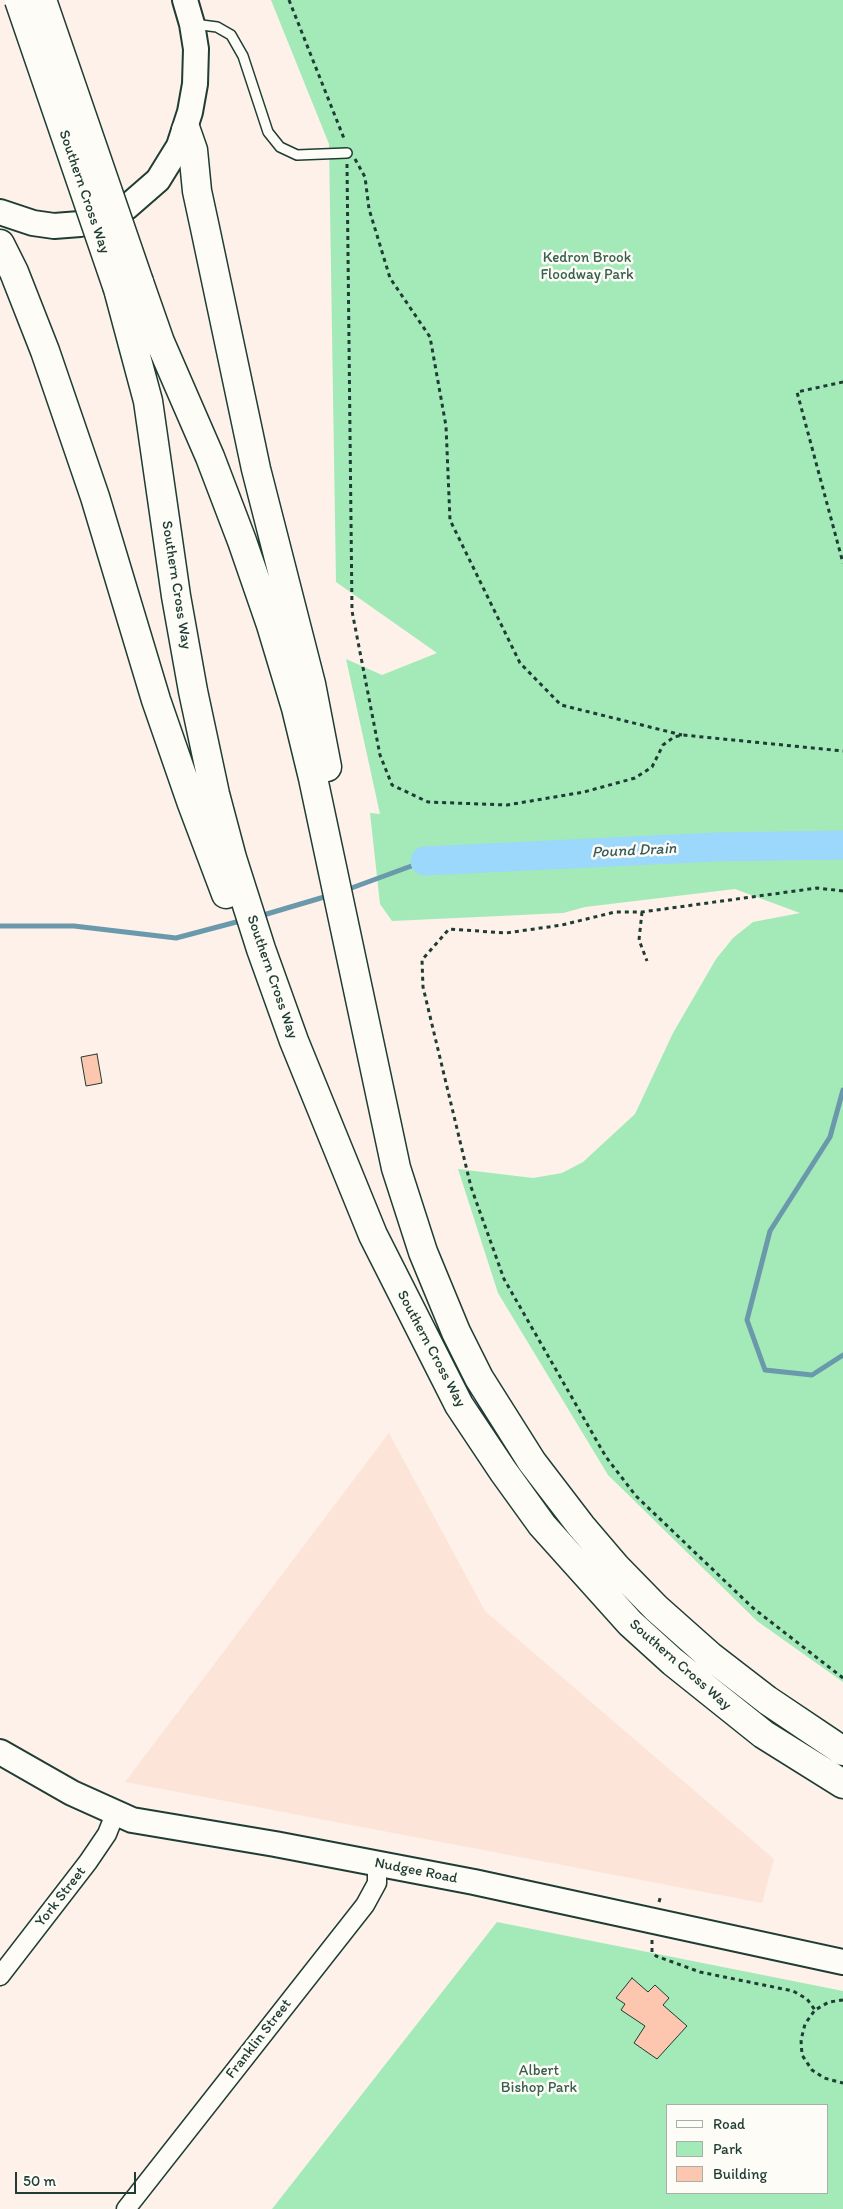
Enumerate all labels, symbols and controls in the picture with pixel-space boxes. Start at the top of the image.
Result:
street label: Southern Cross Way [54,128,114,256]
park label: Kedron Brook Floodway Park [540,249,634,284]
street label: Southern Cross Way [157,520,195,650]
water label: Pound Drain [591,839,677,863]
street label: Southern Cross Way [242,913,302,1041]
street label: Southern Cross Way [393,1288,469,1410]
street label: Southern Cross Way [625,1616,735,1714]
street label: Nudgee Road [373,1854,459,1888]
street label: York Street [32,1863,90,1931]
street label: Franklin Street [222,1996,296,2082]
park label: Albert Bishop Park [501,2062,577,2097]
legend [666,2104,828,2194]
text: Road [713,2115,745,2133]
text: Park [713,2140,743,2158]
scale bar [18,2162,139,2194]
text: Building [713,2165,767,2183]
text: 50 m [23,2172,56,2190]

